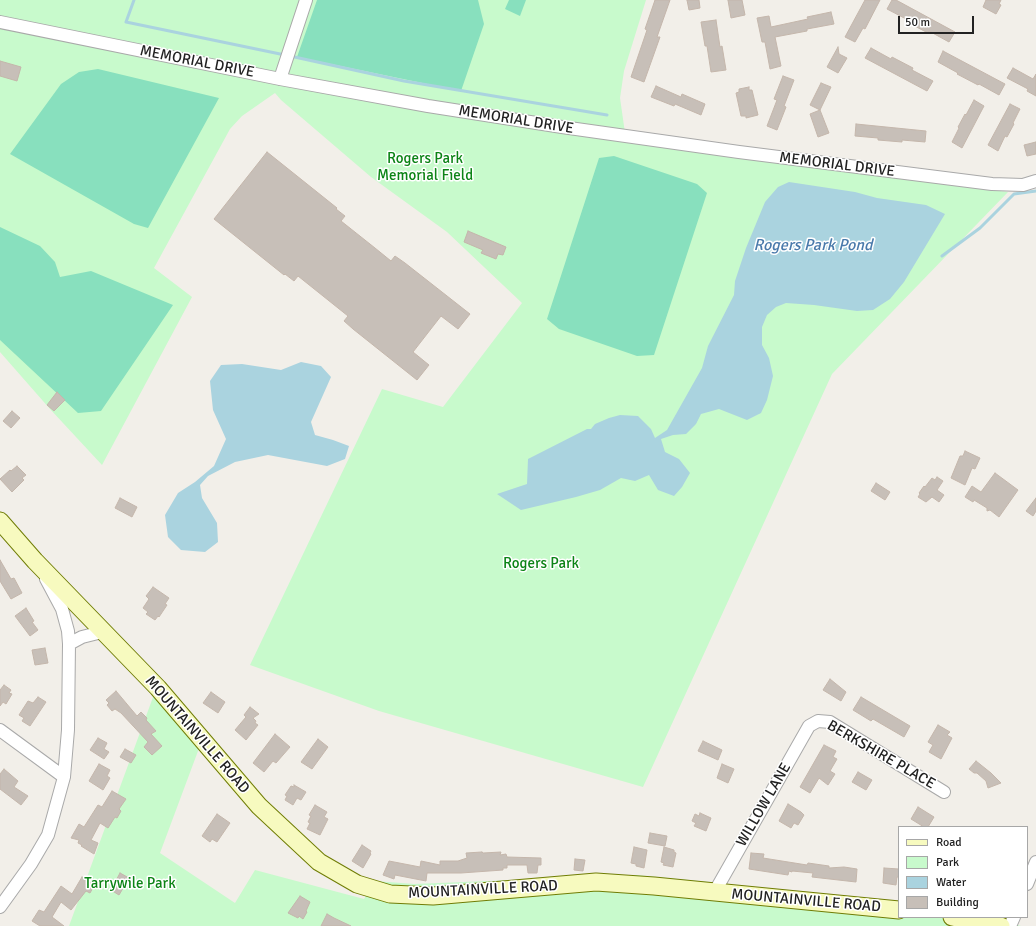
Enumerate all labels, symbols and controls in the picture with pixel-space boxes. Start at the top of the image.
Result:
scale bar [900,8,976,34]
text: 50 m [905,15,930,30]
street label: MEMORIAL DRIVE [138,42,256,82]
street label: MEMORIAL DRIVE [457,102,575,138]
street label: MEMORIAL DRIVE [778,149,896,181]
park label: Rogers Park Memorial Field [377,150,473,185]
water label: Rogers Park Pond [753,236,873,256]
park label: Rogers Park [503,555,579,573]
street label: MOUNTAINVILLE ROAD [141,673,253,797]
street label: BERKSHIRE PLACE [824,717,938,793]
street label: WILLOW LANE [733,760,795,850]
legend [898,826,1028,918]
text: Road [936,835,962,850]
text: Park [936,855,959,870]
park label: Tarrywile Park [84,875,176,893]
text: Water [936,875,966,890]
street label: MOUNTAINVILLE ROAD [408,877,558,903]
street label: MOUNTAINVILLE ROAD [731,885,881,917]
text: Building [936,895,979,910]

